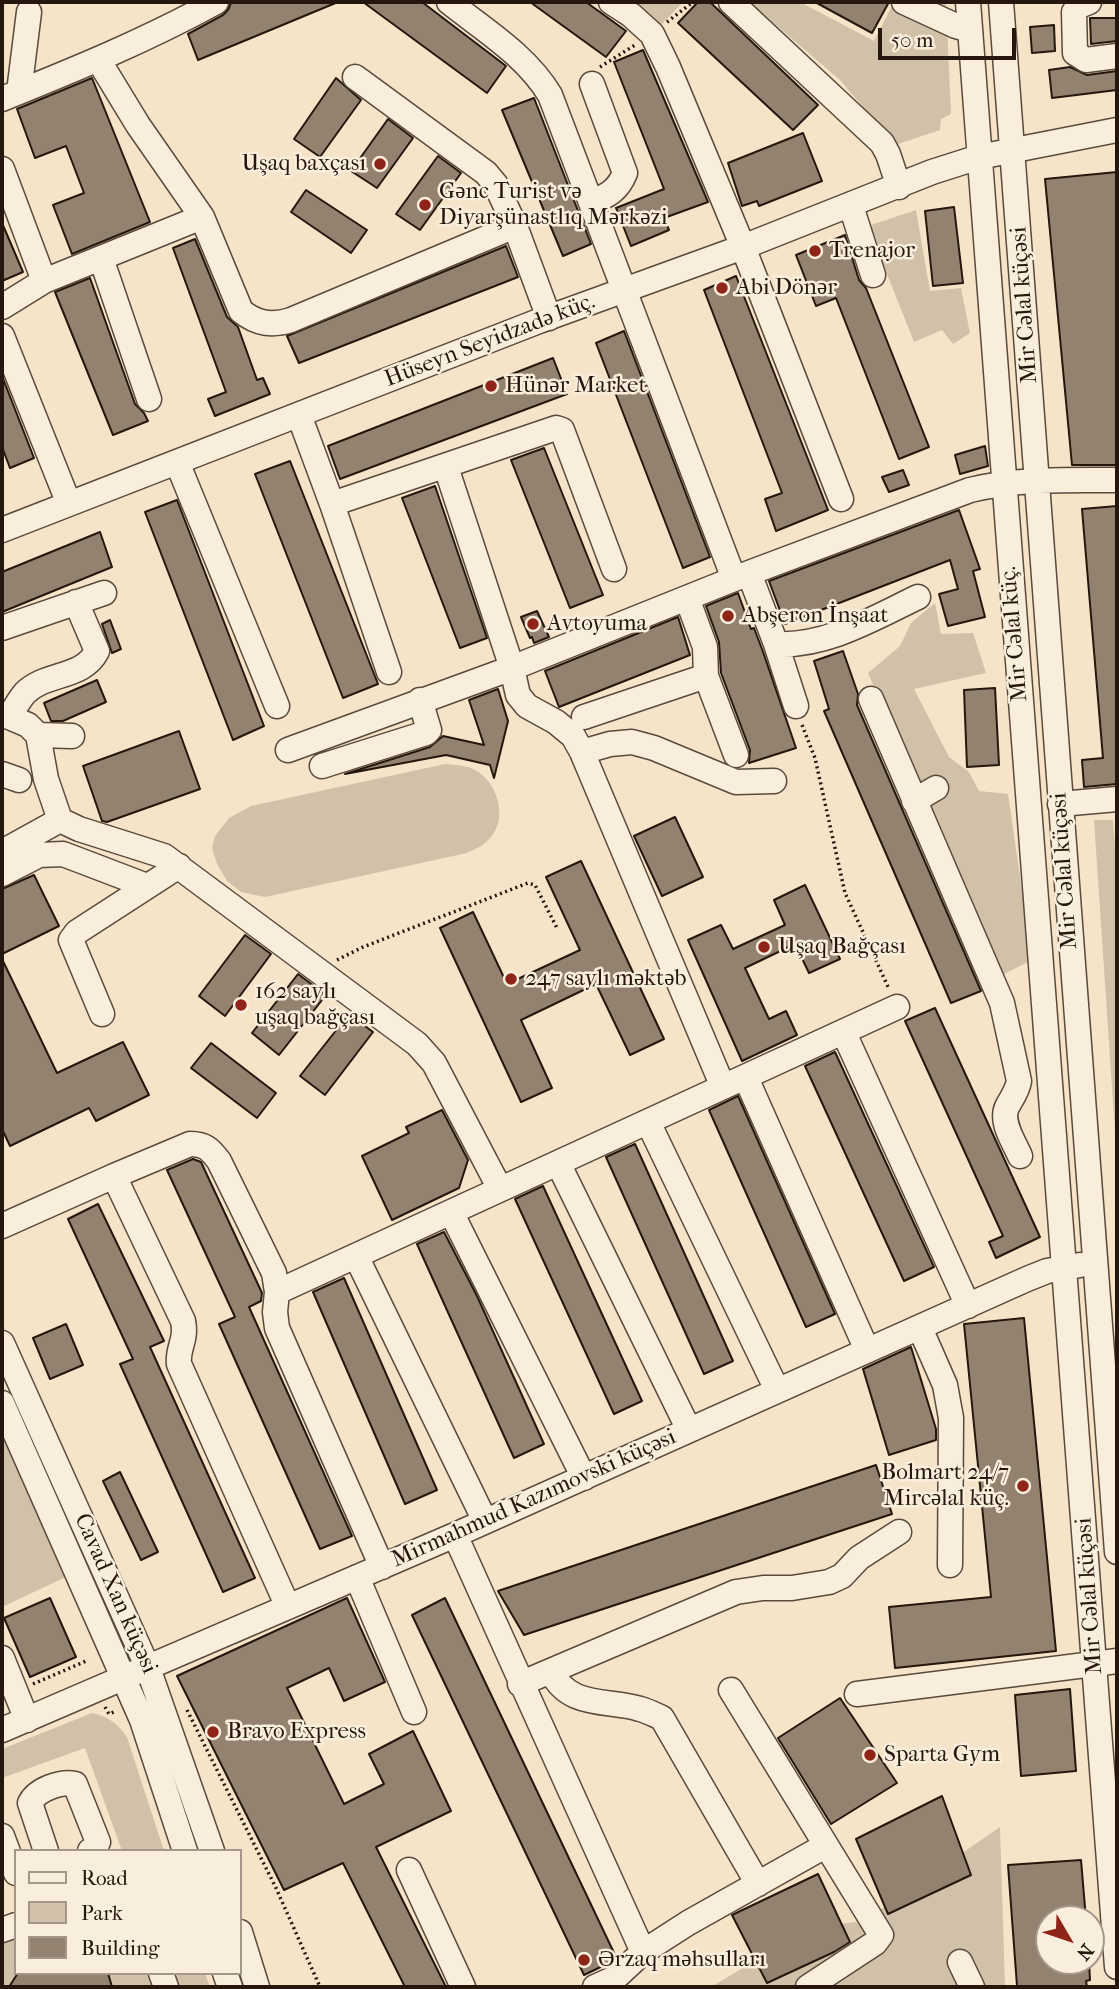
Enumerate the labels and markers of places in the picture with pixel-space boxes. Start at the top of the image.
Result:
place label: Uşaq baxçası [241,150,366,178]
marker: Uşaq baxçası [372,156,388,172]
place label: Gənc Turist və Diyarşünastlıq Mərkəzi [439,178,667,232]
marker: Gənc Turist və Diyarşünastlıq Mərkəzi [417,197,433,213]
place label: Trenajor [829,237,915,265]
marker: Trenajor [807,243,823,259]
place label: Abi Dönər [736,274,837,302]
marker: Abi Dönər [714,280,730,296]
place label: Hünər Market [505,372,647,400]
marker: Hünər Market [483,378,499,394]
place label: Abşeron İnşaat [742,602,889,630]
marker: Abşeron İnşaat [720,608,736,624]
place label: Avtoyuma [547,610,647,638]
marker: Avtoyuma [525,616,541,632]
place label: Uşaq Bağçası [778,933,906,961]
marker: Uşaq Bağçası [756,939,772,955]
place label: 247 saylı məktəb [525,965,686,993]
marker: 247 saylı məktəb [503,971,519,987]
place label: 162 saylı uşaq bağçası [255,978,375,1032]
marker: 162 saylı uşaq bağçası [233,997,249,1013]
place label: Bolmart 24/7 Mircәlal küç. [881,1459,1009,1513]
marker: Bolmart 24/7 Mircәlal küç. [1015,1478,1031,1494]
place label: Bravo Express [227,1718,366,1746]
marker: Bravo Express [205,1724,221,1740]
place label: Sparta Gym [884,1741,1000,1769]
marker: Sparta Gym [862,1747,878,1763]
place label: Ərzaq məhsulları [598,1946,766,1974]
marker: Ərzaq məhsulları [576,1952,592,1968]

